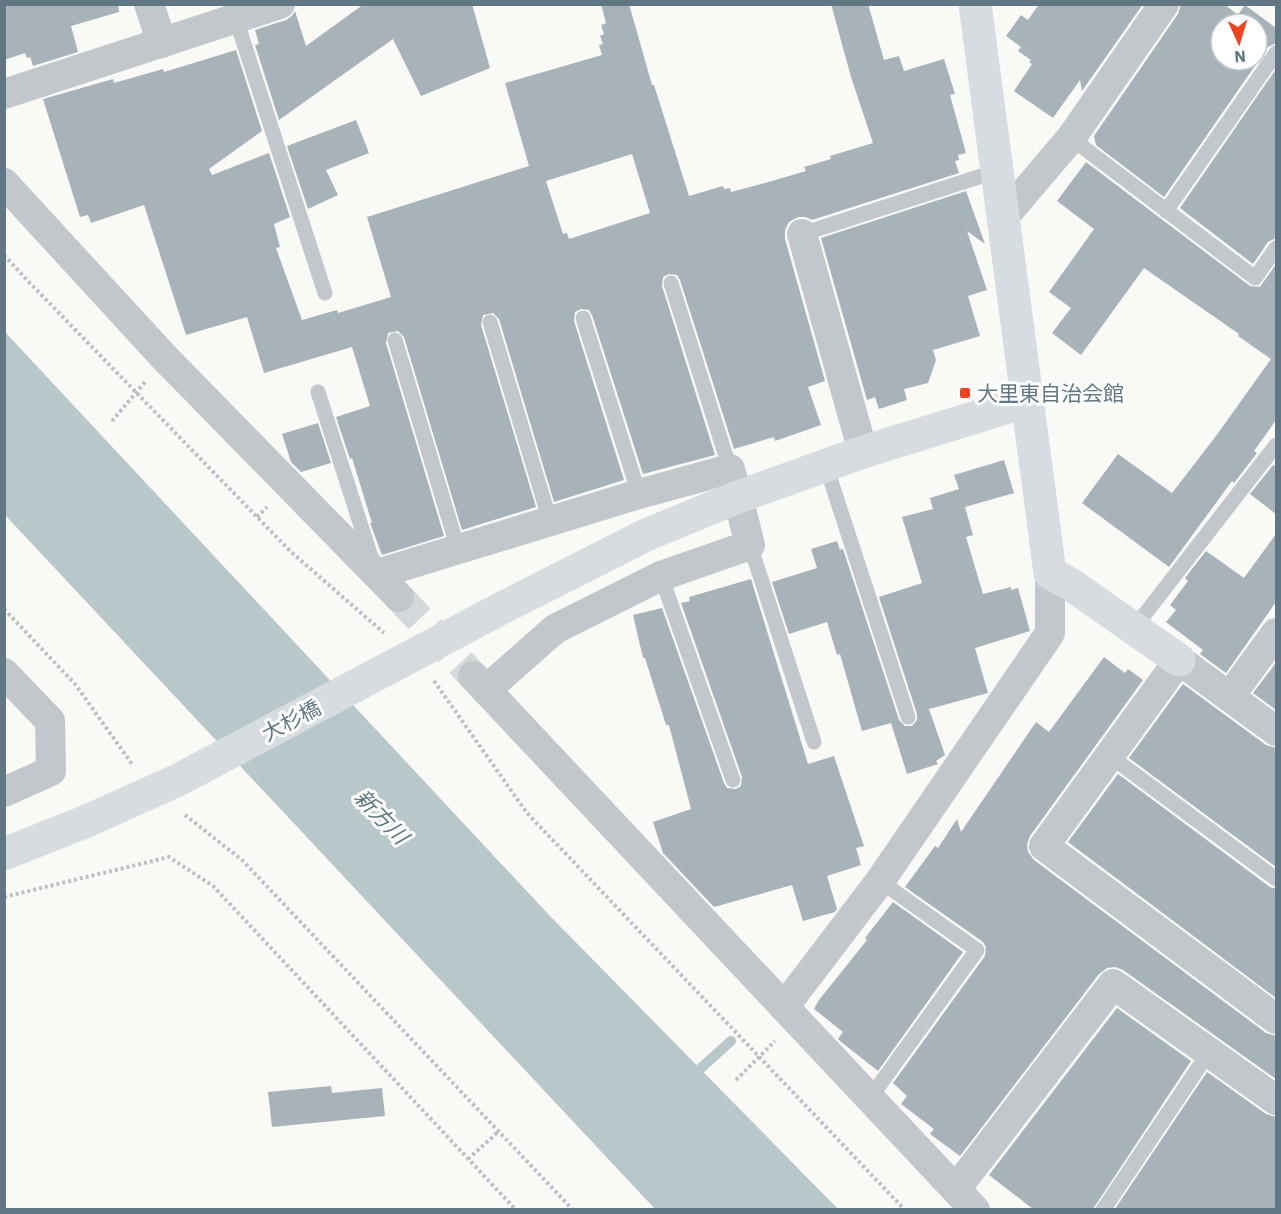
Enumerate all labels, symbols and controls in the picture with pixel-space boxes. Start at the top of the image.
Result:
north arrow [1209,12,1269,72]
text: N [1234,47,1247,67]
place label: 大里東自治会館 [977,379,1124,407]
marker: 大里東自治会館 [958,386,972,400]
street label: 大杉橋 [257,693,325,747]
water label: 新方川 [349,782,417,851]

